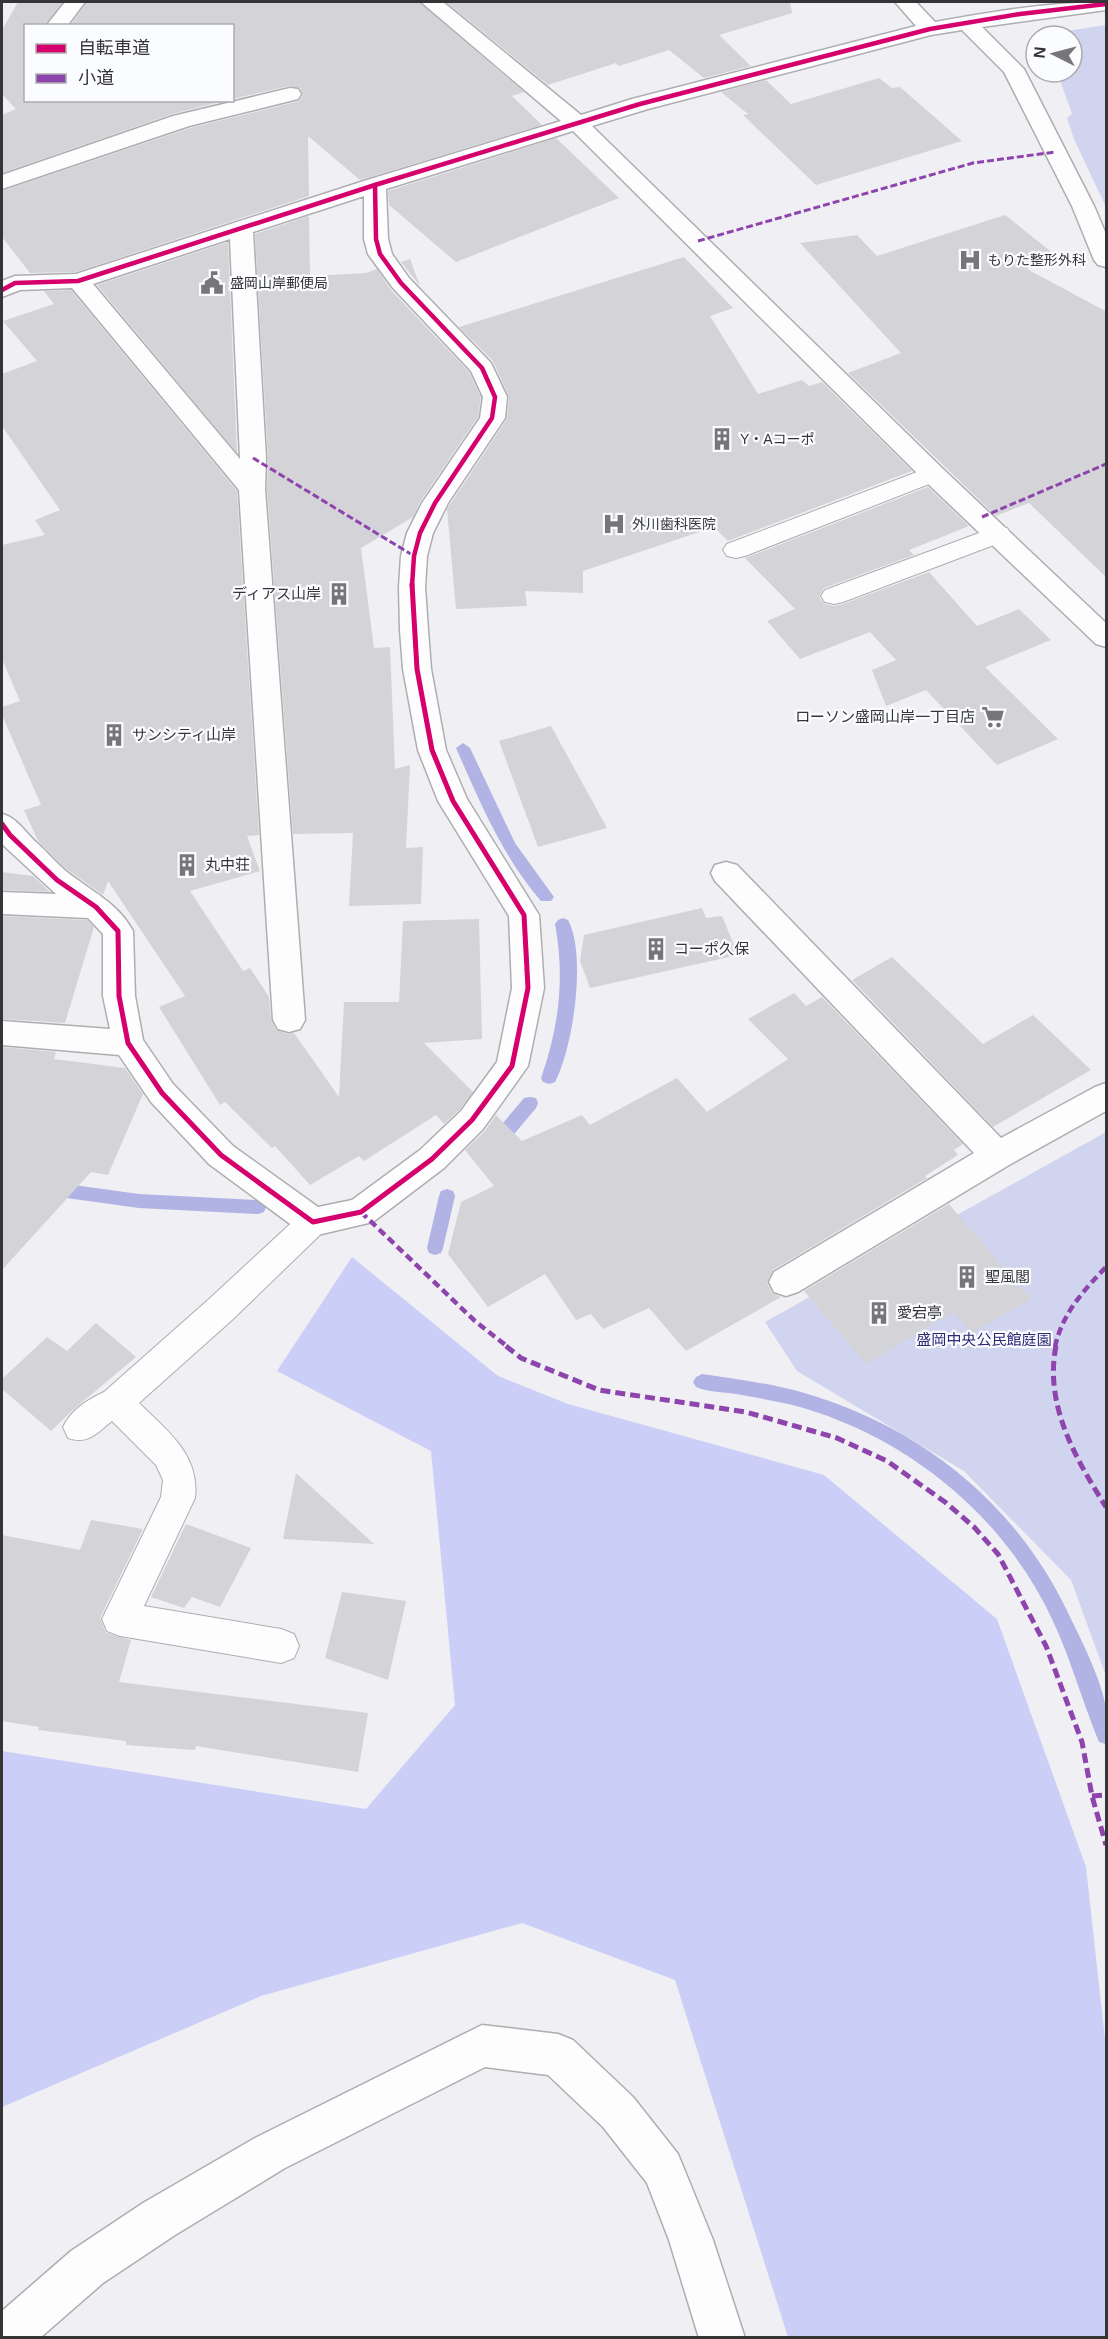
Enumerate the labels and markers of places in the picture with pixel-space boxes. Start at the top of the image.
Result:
hospital icon: もりた整形外科 [957,247,983,273]
place label: もりた整形外科 [988,252,1086,268]
public building icon: 盛岡山岸郵便局 [199,270,225,296]
place label: 盛岡山岸郵便局 [230,275,328,291]
building icon: Y・Aコーポ [709,426,735,452]
place label: Y・Aコーポ [740,431,815,447]
hospital icon: 外川歯科医院 [601,511,627,537]
place label: 外川歯科医院 [632,516,716,532]
building icon: ディアス山岸 [326,581,352,607]
place label: ディアス山岸 [232,585,321,602]
supermarket icon: ローソン盛岡山岸一丁目店 [980,704,1006,730]
place label: ローソン盛岡山岸一丁目店 [795,708,975,725]
building icon: サンシティ山岸 [101,722,127,748]
place label: サンシティ山岸 [132,726,236,743]
building icon: 丸中荘 [174,852,200,878]
place label: 丸中荘 [205,856,250,873]
building icon: コーポ久保 [643,936,669,962]
place label: コーポ久保 [674,940,749,957]
building icon: 聖風閣 [954,1264,980,1290]
place label: 聖風閣 [985,1268,1030,1285]
building icon: 愛宕亭 [866,1300,892,1326]
place label: 愛宕亭 [897,1304,942,1321]

